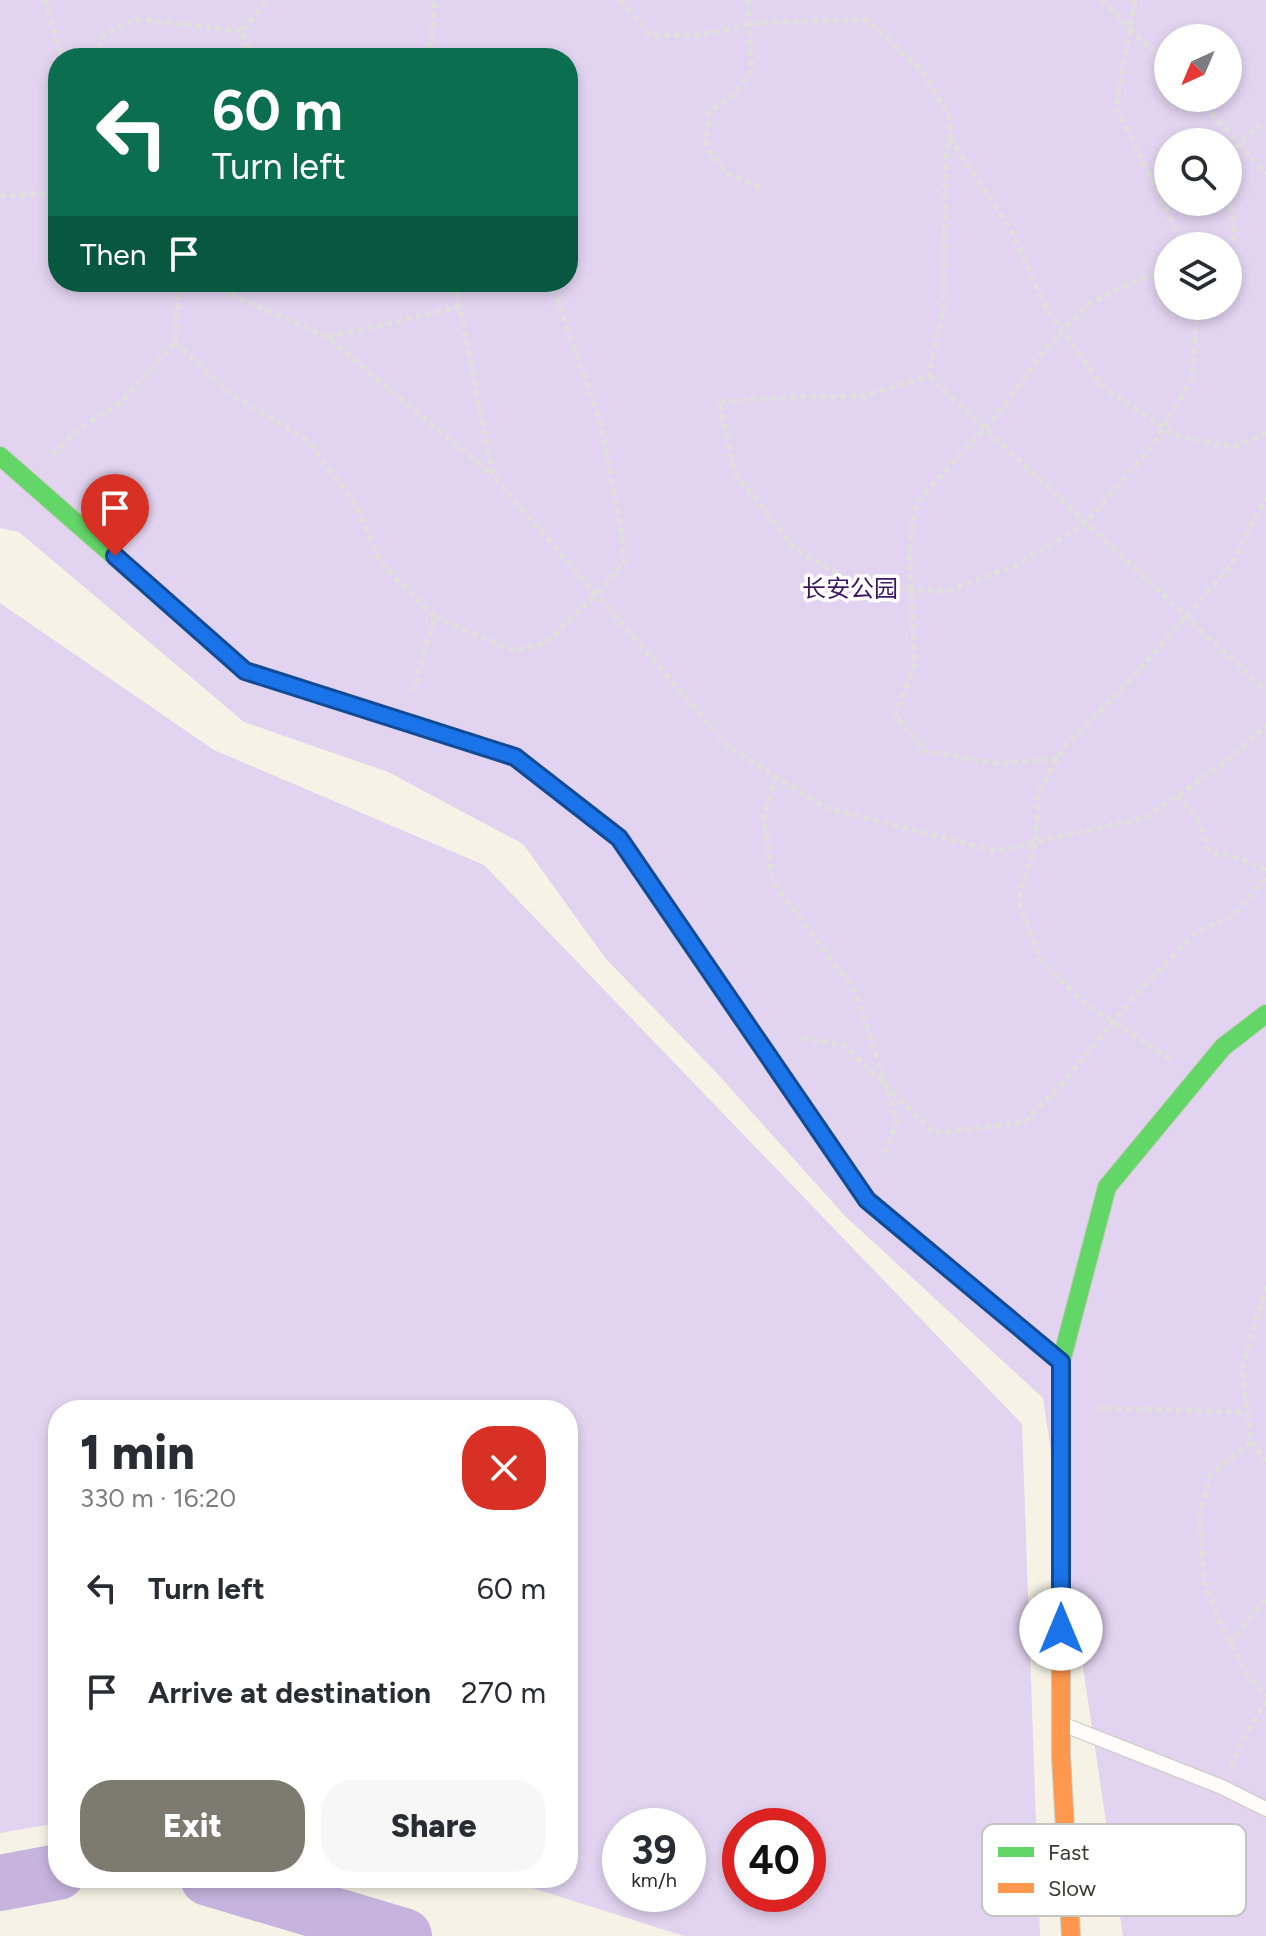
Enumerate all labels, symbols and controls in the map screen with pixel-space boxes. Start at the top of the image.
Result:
north arrow [1154,24,1242,112]
map controls [1154,24,1242,320]
text: 60 m [212,77,343,144]
icon: left [80,80,184,184]
button: search [1154,128,1242,216]
text: Turn left [212,145,346,188]
icon: arrive [162,232,206,276]
button: layers [1154,232,1242,320]
text: Then [80,236,146,273]
pin [81,474,149,556]
icon: arrive [93,486,137,530]
park label: 长安公园 [802,574,898,603]
text: 1 min [80,1423,195,1481]
button: close [462,1426,546,1510]
text: 330 m · 16:20 [80,1482,236,1514]
icon: left [80,1566,124,1610]
text: Turn left [148,1570,265,1607]
text: 60 m [477,1570,546,1607]
position arrow [1019,1587,1103,1671]
icon: arrive [80,1670,124,1714]
text: Arrive at destination [148,1674,431,1711]
text: 270 m [461,1674,546,1711]
button: Exit [80,1780,305,1872]
button: Share [321,1780,546,1872]
speed limit sign: 40 [722,1808,826,1912]
legend [982,1824,1246,1916]
text: 39 [631,1826,677,1874]
text: Fast [1048,1839,1090,1866]
text: km/h [631,1868,677,1892]
text: Slow [1048,1875,1097,1902]

